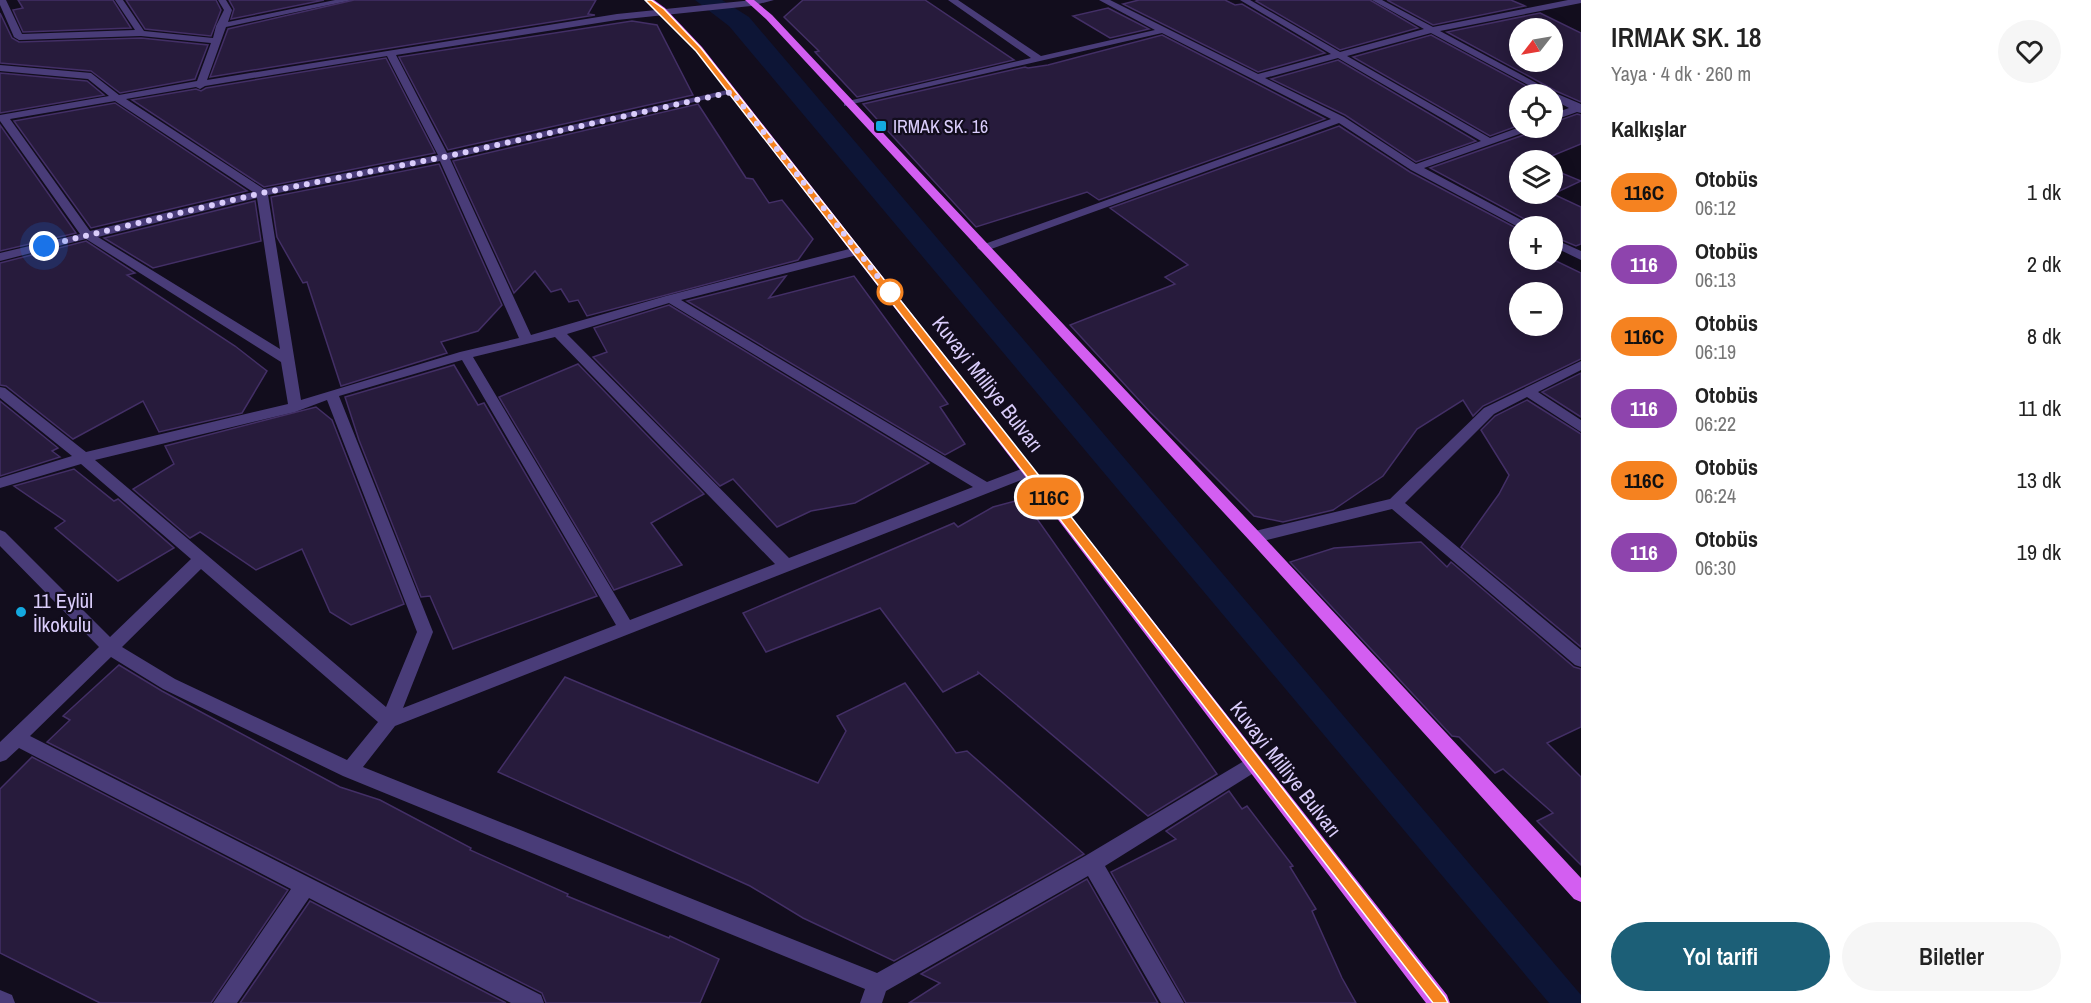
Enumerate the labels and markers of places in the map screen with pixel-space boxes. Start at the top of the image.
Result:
place label: IRMAK SK. 16 [893,114,988,139]
marker: IRMAK SK. 16 [874,119,888,133]
unlabelled marker [877,279,903,305]
place label: 11 Eylül İlkokulu [33,586,93,639]
marker: 11 Eylül İlkokulu [14,605,28,619]

